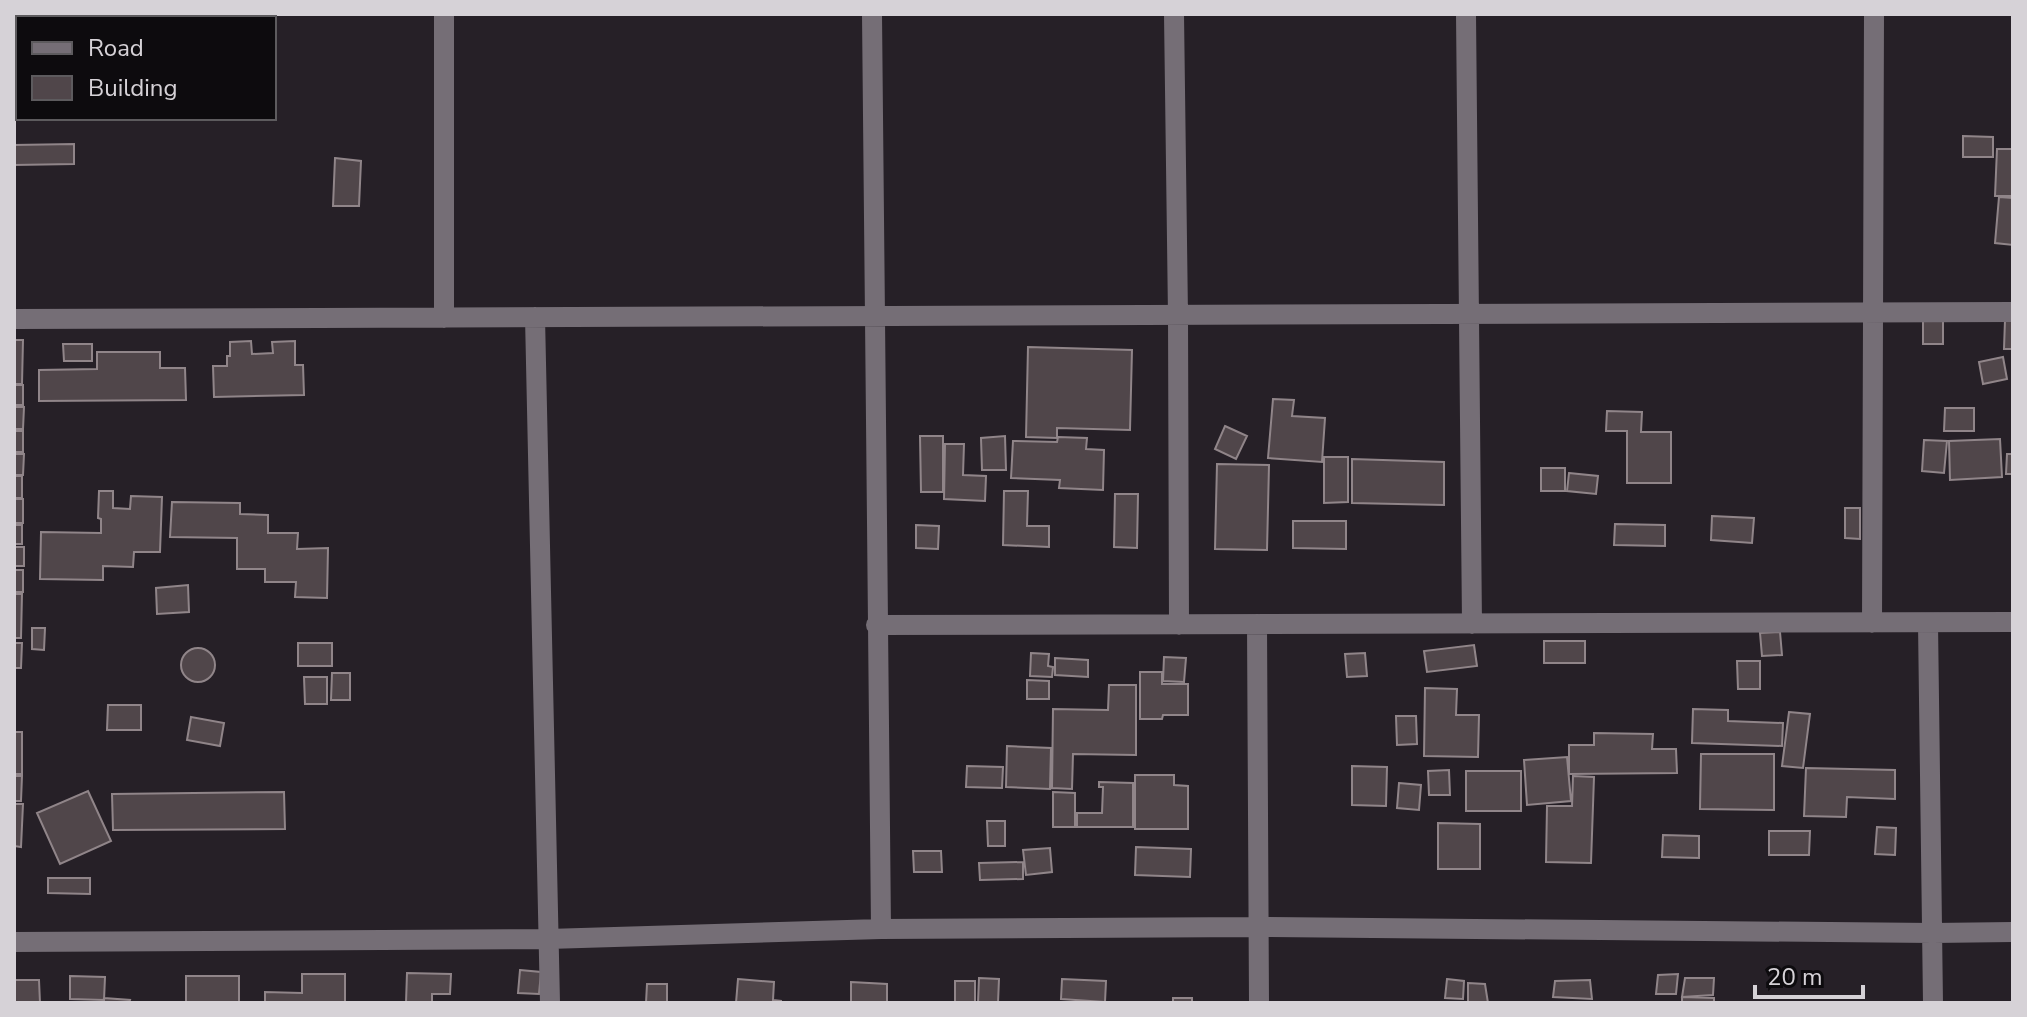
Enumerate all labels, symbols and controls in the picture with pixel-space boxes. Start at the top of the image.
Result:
legend [16,16,276,120]
text: Road [88,32,144,64]
text: Building [88,72,178,104]
scale bar [1755,949,1863,999]
text: 20 m [1767,961,1823,993]

